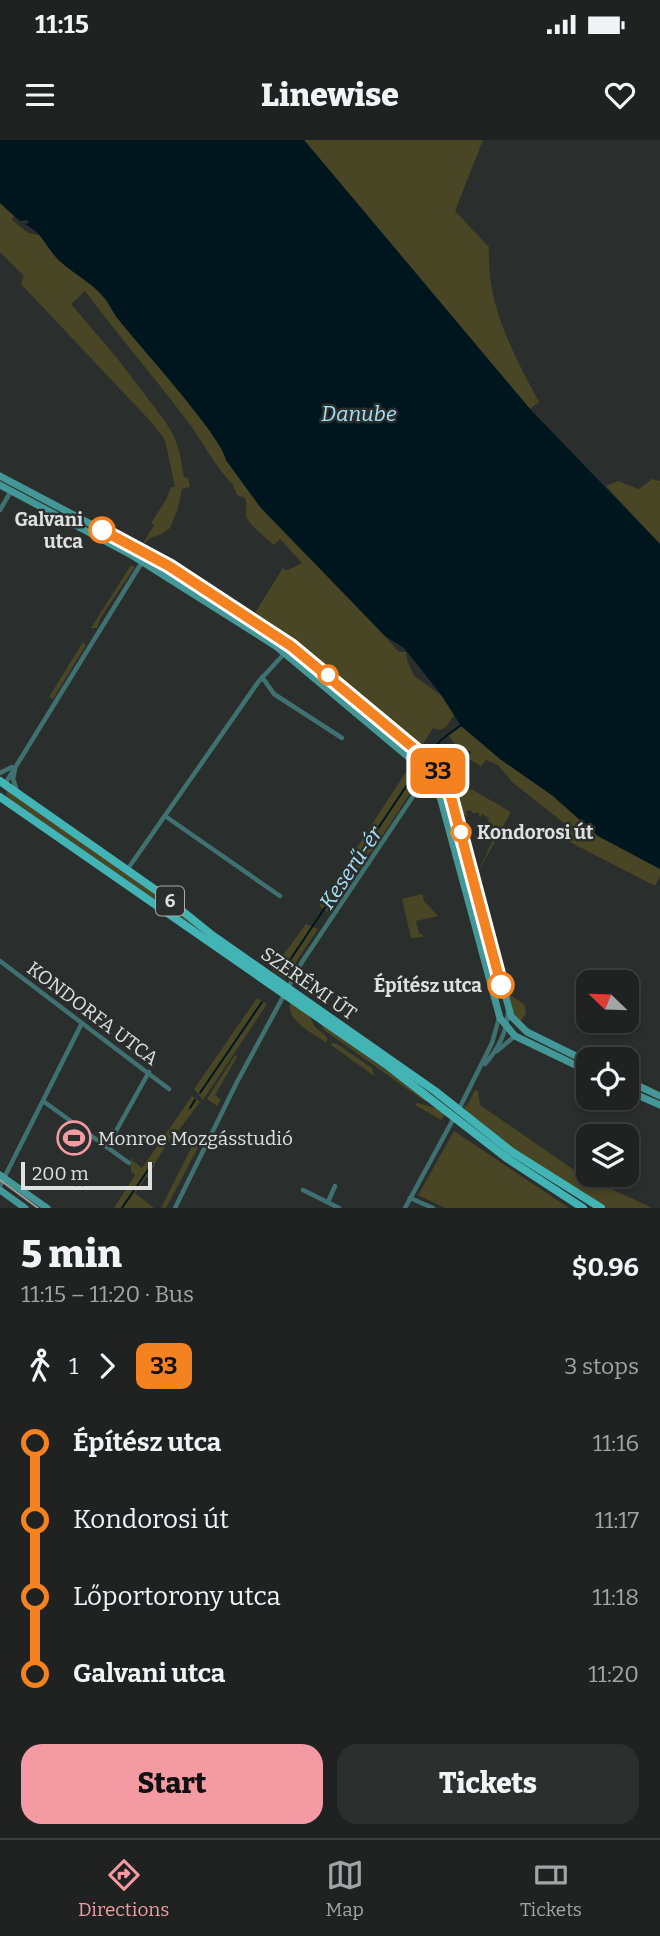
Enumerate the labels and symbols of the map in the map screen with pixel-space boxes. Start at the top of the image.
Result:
water label: Danube [321,401,397,427]
place label: Galvani utca [14,508,83,553]
marker: Galvani utca [89,517,115,543]
unlabelled marker [318,665,338,685]
line badge: 33 [406,748,470,794]
water label: Keserű-ér [314,821,389,914]
place label: Kondorosi út [477,821,594,844]
marker: Kondorosi út [451,822,471,842]
road number: 6 [156,886,184,916]
street label: SZERÉMI ÚT [257,942,361,1025]
street label: KONDORFA UTCA [23,957,163,1071]
north arrow [576,970,639,1032]
place label: Építész utca [374,972,482,997]
marker: Építész utca [488,972,514,998]
sports icon: Monroe Mozgásstudió [55,1119,93,1157]
place label: Monroe Mozgásstudió [98,1127,293,1150]
scale bar [21,1159,152,1191]

